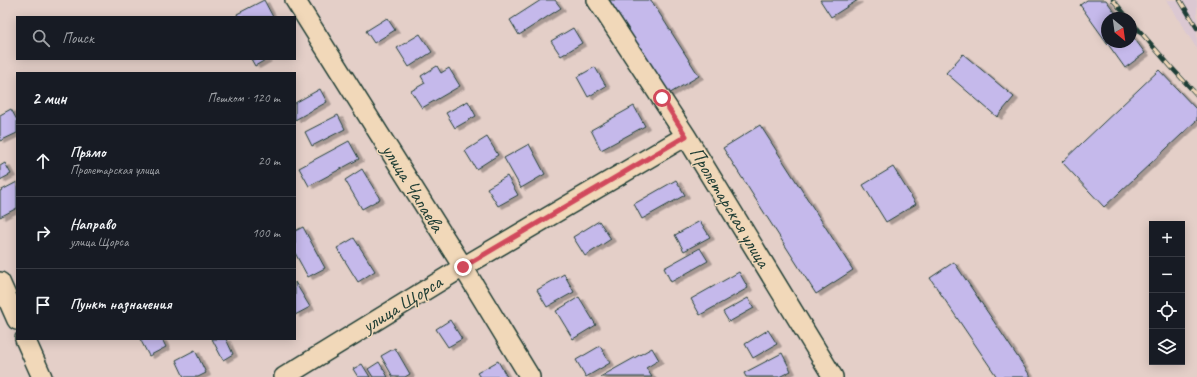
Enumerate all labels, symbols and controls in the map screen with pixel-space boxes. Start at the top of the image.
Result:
north arrow [1101,12,1137,48]
search box [16,16,296,60]
icon: search [30,27,52,49]
text: Поиск [62,29,94,48]
text: 2 мин [32,88,67,109]
route start [653,89,671,107]
text: Пешком · 120 m [207,90,280,106]
street label: улица Чапаева [376,138,451,238]
street label: Пролетарская улица [684,142,777,274]
text: Прямо [70,143,106,162]
icon: ahead [32,150,54,172]
text: 20 m [258,153,280,169]
text: Пролетарская улица [70,162,159,178]
text: Направо [70,215,116,234]
map controls [1149,221,1185,365]
button: + [1149,221,1185,257]
icon: right [32,222,54,244]
text: 100 m [252,225,280,241]
text: улица Щорса [70,234,128,250]
button: − [1149,257,1185,293]
route end [454,258,472,276]
street label: улица Щорса [356,269,448,339]
button: locate [1149,293,1185,329]
icon: arrive [32,294,54,316]
text: Пункт назначения [70,295,172,314]
button: layers [1149,329,1185,365]

